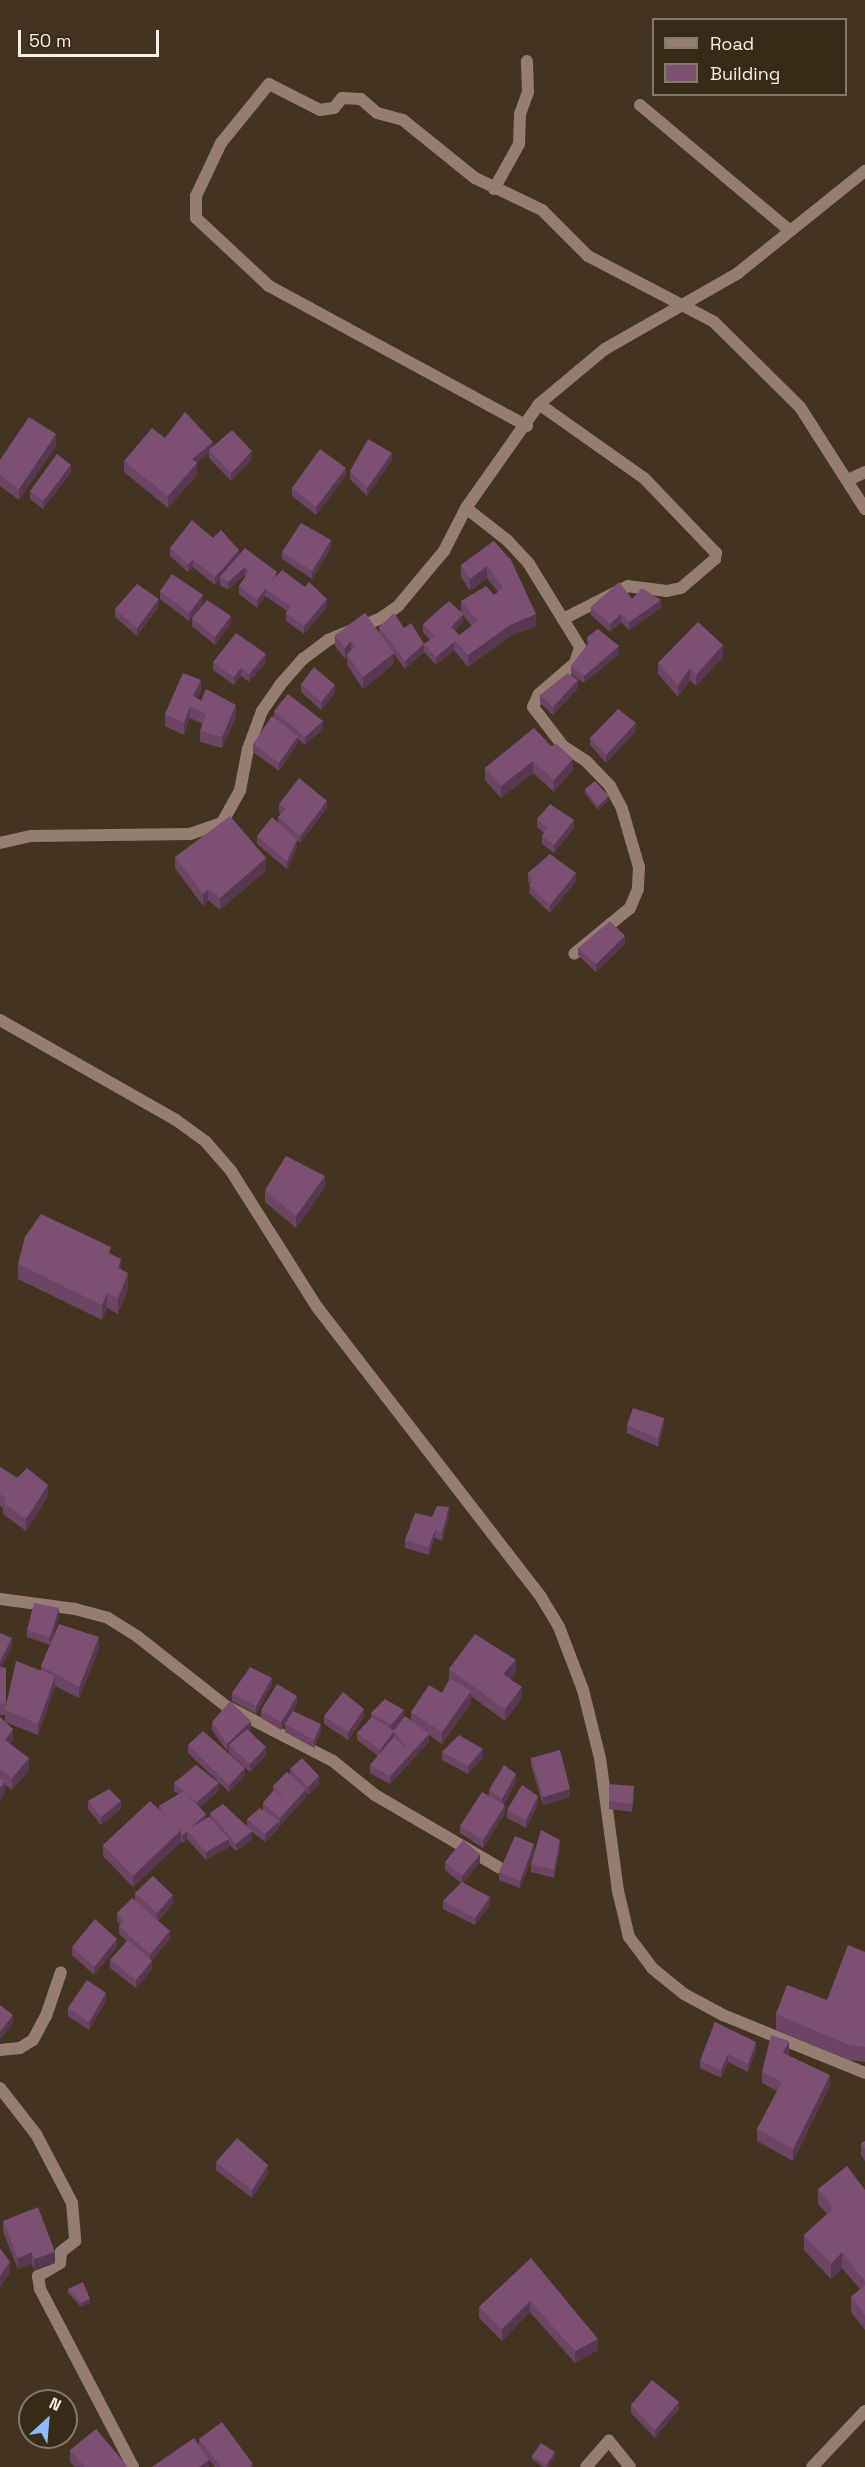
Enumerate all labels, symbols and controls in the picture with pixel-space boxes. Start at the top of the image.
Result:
scale bar [21,18,162,56]
legend [652,18,847,96]
text: 50 m [29,29,71,52]
text: Road [710,32,754,55]
text: Building [710,62,780,85]
north arrow [18,2389,78,2449]
text: N [46,2392,65,2416]

